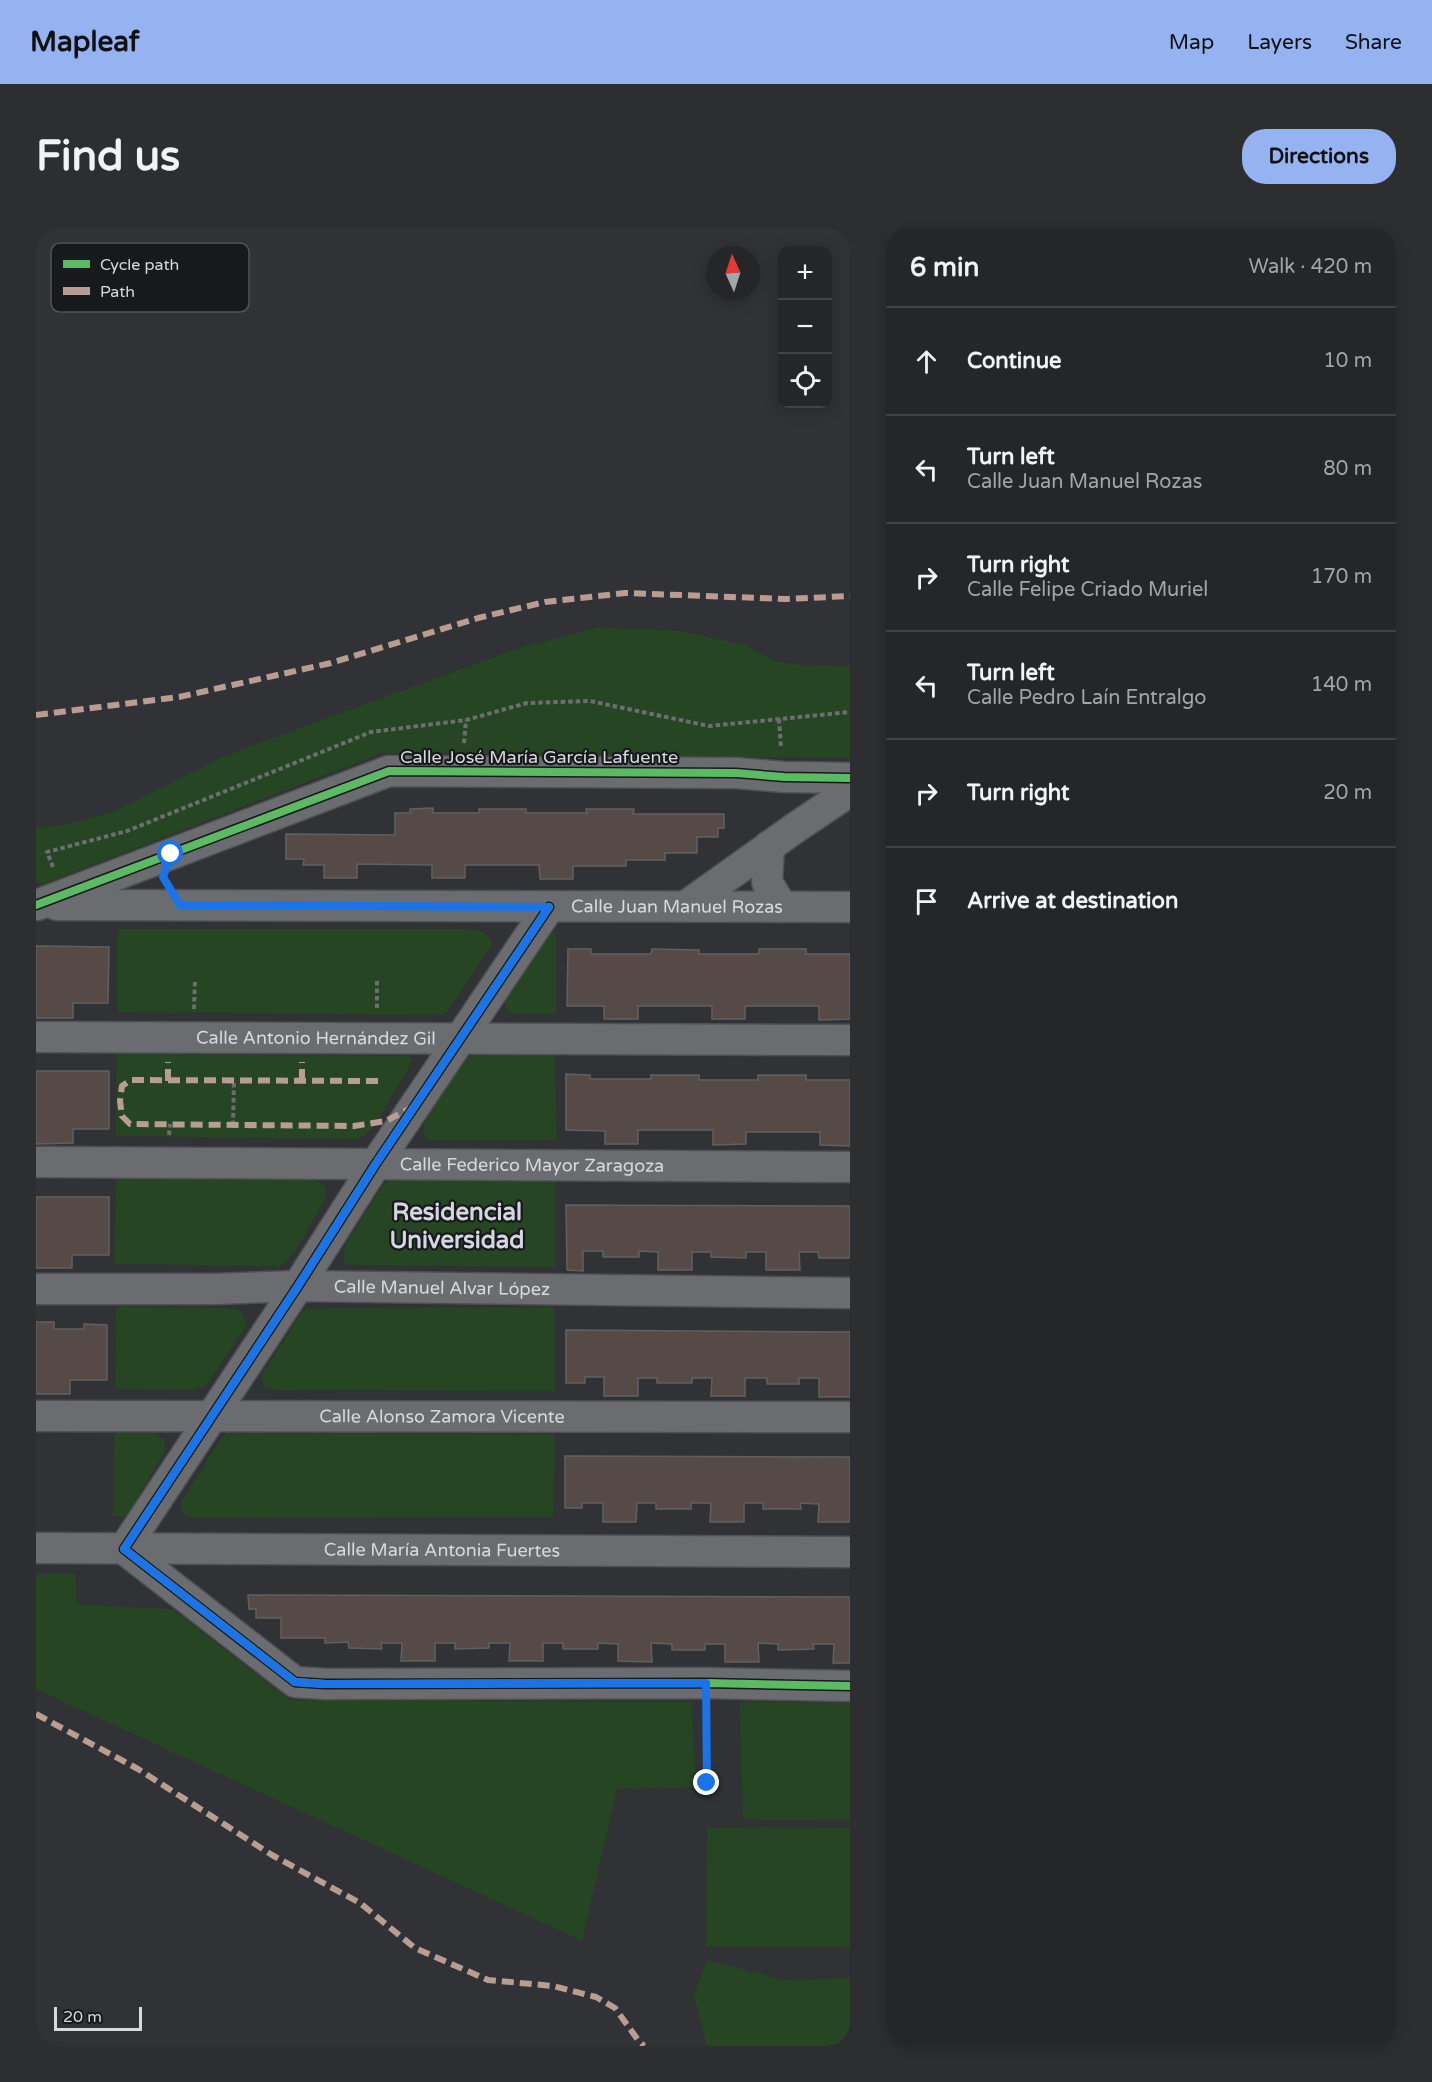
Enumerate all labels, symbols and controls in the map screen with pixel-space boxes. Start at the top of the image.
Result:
text: Mapleaf [30,25,139,59]
text: Map [1169,30,1214,55]
text: Layers [1247,30,1312,55]
text: Share [1345,30,1402,55]
button: Directions [1242,129,1396,184]
text: Find us [36,131,180,182]
legend [51,243,249,312]
north arrow [706,246,760,300]
map controls [778,246,832,408]
button: + [778,246,832,300]
text: 6 min [910,252,979,283]
text: Cycle path [100,255,179,275]
text: Walk · 420 m [1249,255,1372,279]
text: Path [100,282,135,302]
button: − [778,300,832,354]
icon: ahead [910,345,943,378]
text: Continue [967,348,1062,374]
text: 10 m [1323,349,1372,373]
button: locate [778,354,832,408]
text: Turn left [967,444,1055,470]
icon: left [910,453,943,486]
text: 80 m [1323,457,1372,481]
text: Calle Juan Manuel Rozas [967,470,1202,494]
text: Turn right [967,552,1069,578]
icon: right [910,561,943,594]
text: 170 m [1311,565,1372,589]
text: Calle Felipe Criado Muriel [967,578,1208,602]
text: Turn left [967,660,1055,686]
icon: left [910,669,943,702]
text: 140 m [1311,673,1372,697]
text: Calle Pedro Laín Entralgo [967,686,1206,710]
street label: Calle José María García Lafuente [400,746,678,768]
icon: right [910,777,943,810]
text: Turn right [967,780,1069,806]
text: 20 m [1323,781,1372,805]
route start [157,840,183,866]
icon: arrive [910,885,943,918]
text: Arrive at destination [967,888,1178,914]
street label: Calle Juan Manuel Rozas [571,895,783,918]
street label: Calle Antonio Hernández Gil [196,1027,436,1049]
street label: Calle Federico Mayor Zaragoza [400,1153,664,1177]
district label: Residencial Universidad [390,1198,524,1255]
street label: Calle Manuel Alvar López [334,1275,550,1300]
street label: Calle Alonso Zamora Vicente [319,1405,565,1428]
street label: Calle María Antonia Fuertes [324,1538,560,1562]
route end [693,1769,719,1795]
scale bar [54,2004,142,2032]
text: 20 m [63,2007,102,2027]

